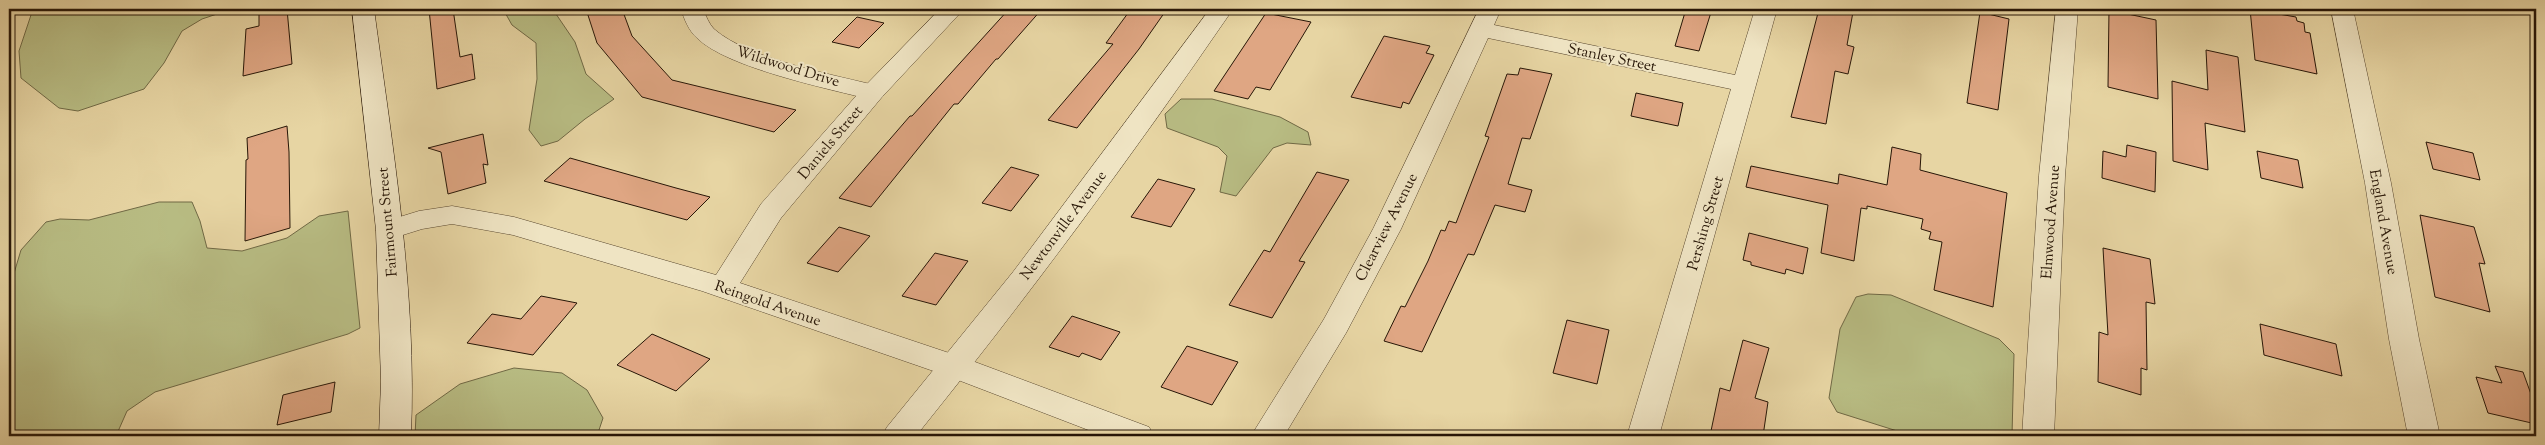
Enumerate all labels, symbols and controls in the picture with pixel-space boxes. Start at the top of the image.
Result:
street label: Stanley Street [1565,39,1658,78]
street label: Wildwood Drive [733,42,842,93]
street label: Daniels Street [794,101,868,184]
street label: Elmwood Avenue [2037,164,2066,280]
street label: Fairmount Street [373,166,404,277]
street label: Newtonville Avenue [1016,167,1112,285]
street label: England Avenue [2363,168,2402,277]
street label: Clearview Avenue [1351,170,1424,285]
street label: Pershing Street [1683,174,1730,273]
street label: Reingold Avenue [711,276,824,332]

